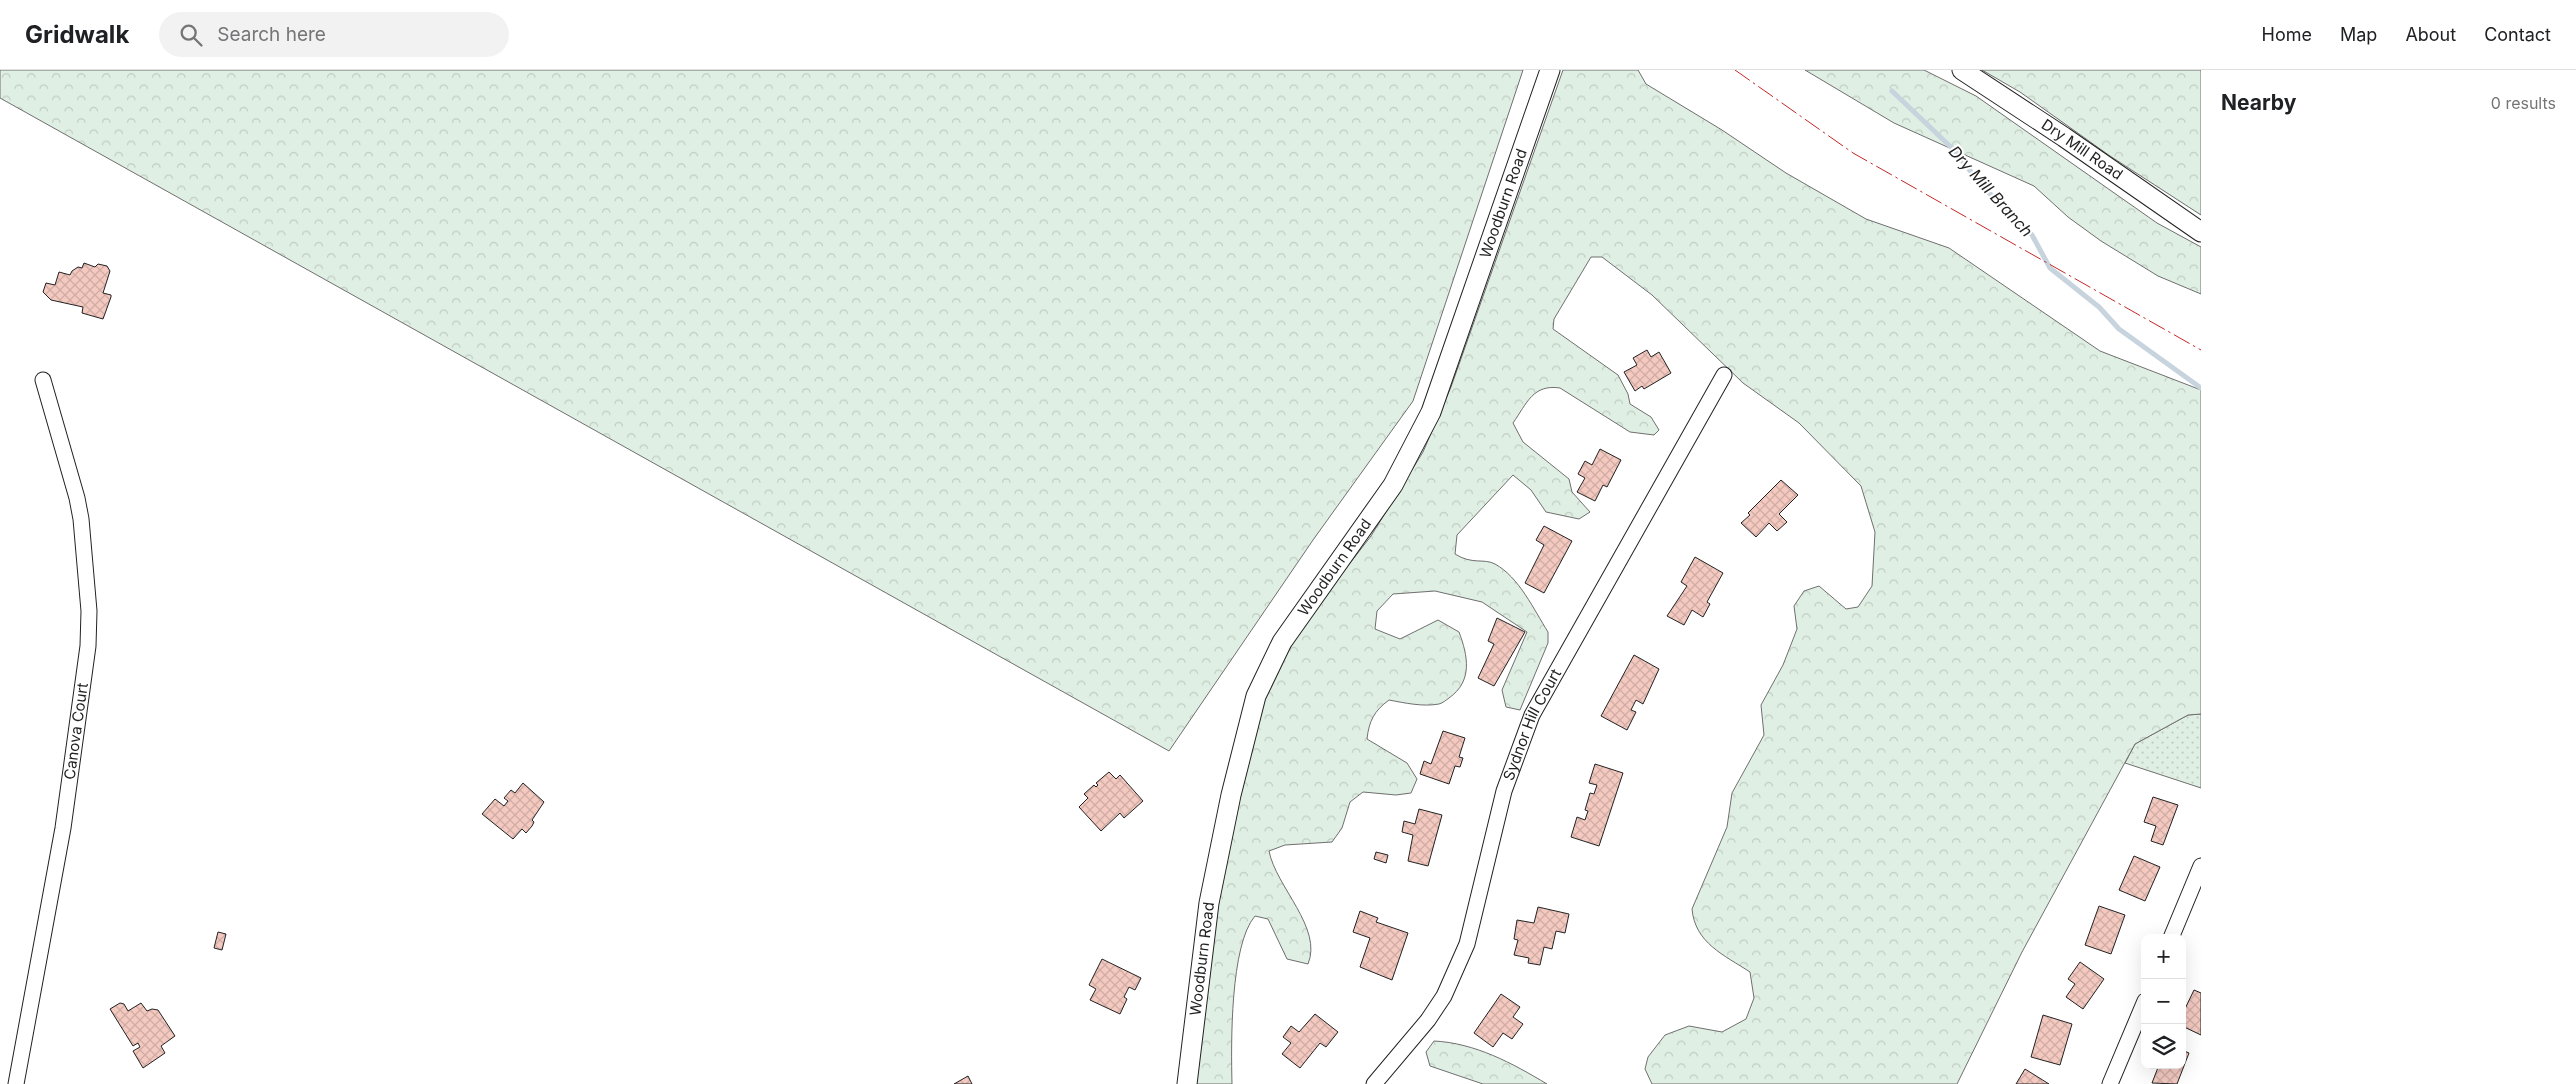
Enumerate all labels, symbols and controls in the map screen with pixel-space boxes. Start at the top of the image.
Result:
search box [159,12,509,57]
text: Gridwalk [25,20,129,49]
icon: search [177,21,205,49]
text: Search here [217,23,326,46]
text: Home [2262,24,2312,45]
text: Map [2340,24,2377,45]
text: About [2405,24,2456,45]
text: Contact [2484,24,2551,45]
text: Nearby [2221,90,2296,115]
text: 0 results [2491,93,2556,113]
street label: Dry Mill Road [2038,115,2126,184]
water label: Dry Mill Branch [1945,141,2037,241]
street label: Woodburn Road [1475,146,1531,260]
street label: Woodburn Road [1294,515,1375,619]
street label: Sydnor Hill Court [1499,665,1565,783]
street label: Canova Court [60,681,92,781]
street label: Woodburn Road [1185,901,1218,1017]
map controls [2141,934,2186,1069]
button: + [2141,934,2186,979]
button: − [2141,979,2186,1024]
button: layers [2141,1024,2186,1069]

